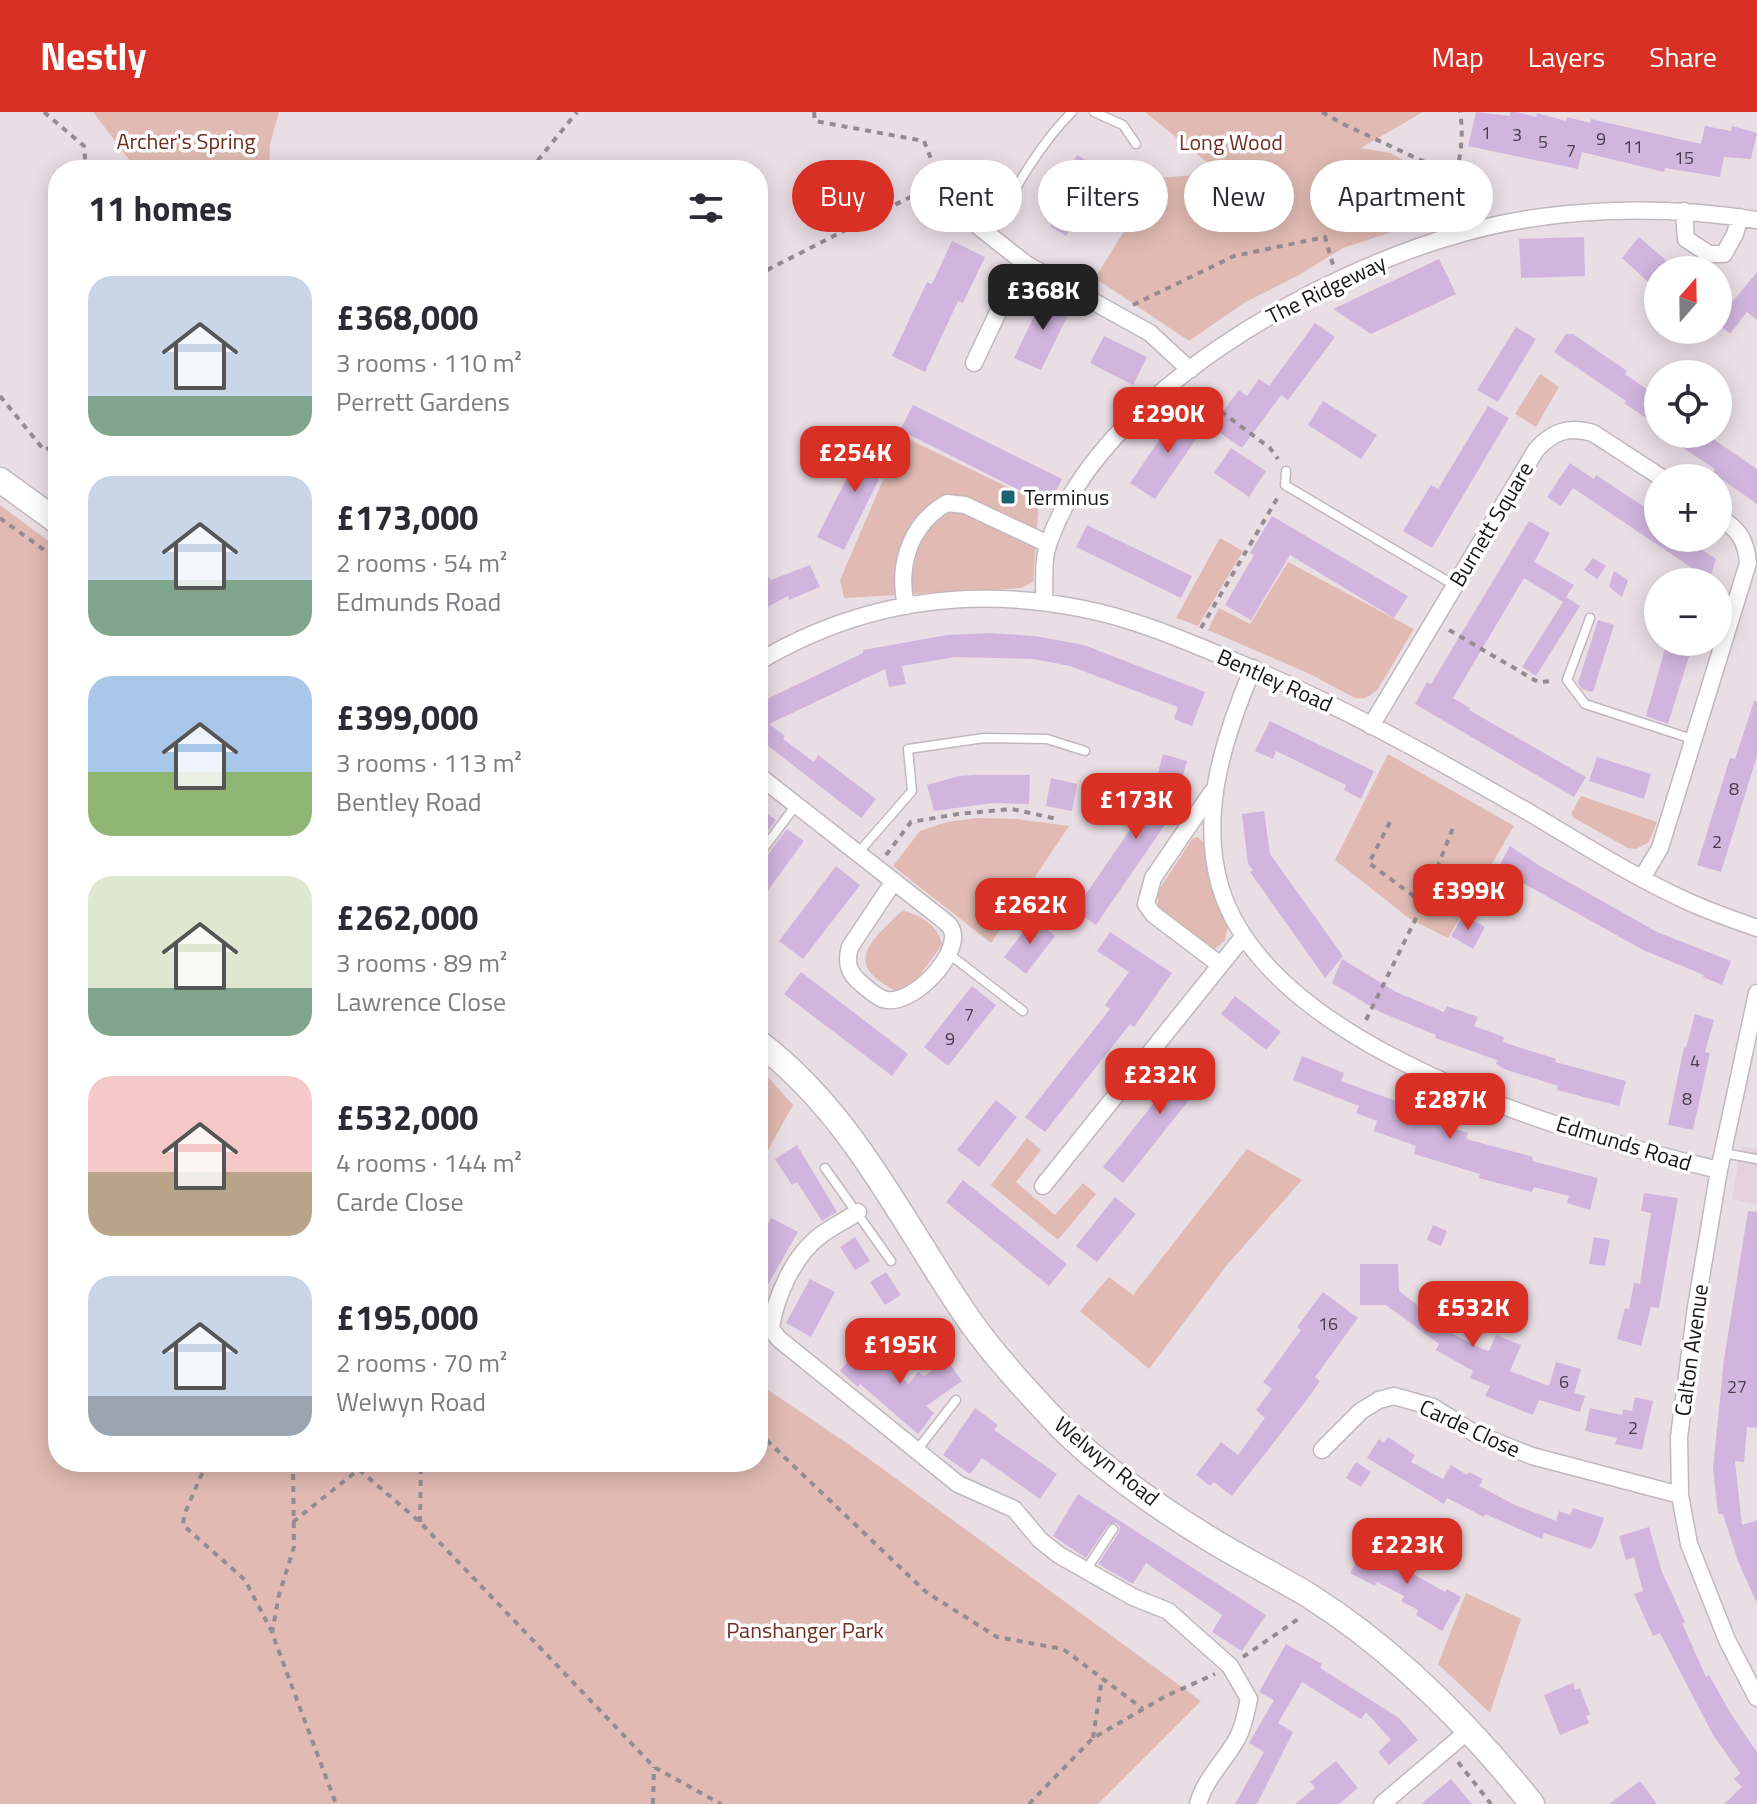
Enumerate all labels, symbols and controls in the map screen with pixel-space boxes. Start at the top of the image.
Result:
text: Nestly [40,27,147,85]
text: Map [1431,35,1484,78]
text: Layers [1528,35,1605,78]
text: Share [1649,35,1717,78]
house number: 1 [1481,119,1491,146]
house number: 3 [1512,121,1522,148]
park label: Archer's Spring [116,124,256,158]
park label: Long Wood [1179,125,1283,159]
house number: 9 [1596,125,1606,152]
house number: 5 [1538,128,1548,155]
house number: 11 [1623,133,1643,160]
house number: 7 [1566,137,1576,164]
house number: 15 [1674,144,1694,171]
chip: Buy [792,160,894,232]
chip: Rent [910,160,1022,232]
chip: Filters [1038,160,1168,232]
chip: New [1184,160,1294,232]
chip: Apartment [1310,160,1493,232]
text: 11 homes [88,182,232,234]
icon: filters [684,186,728,230]
street label: The Ridgeway [1260,245,1392,333]
north arrow [1644,256,1732,344]
map controls [1644,256,1732,656]
pin: £368K [987,264,1099,332]
text: £368K [1006,270,1080,309]
text: £368,000 [336,291,478,343]
icon: home [152,308,248,404]
text: 3 rooms · 110 m² [336,343,522,382]
button: locate [1644,360,1732,448]
text: Perrett Gardens [336,382,510,421]
pin: £290K [1112,387,1224,455]
text: £290K [1131,393,1205,432]
pin: £254K [799,426,911,494]
text: £254K [818,432,892,471]
street label: Burnett Square [1440,455,1542,593]
button: + [1644,464,1732,552]
place label: Terminus [1024,480,1109,514]
marker: Terminus [999,488,1017,506]
text: £173,000 [336,491,478,543]
icon: home [152,508,248,604]
text: 2 rooms · 54 m² [336,543,507,582]
button: − [1644,568,1732,656]
text: Edmunds Road [336,582,501,621]
street label: Bentley Road [1212,639,1338,721]
text: £399,000 [336,691,478,743]
icon: home [152,708,248,804]
text: 3 rooms · 113 m² [336,743,522,782]
pin: £173K [1080,773,1192,841]
house number: 8 [1729,775,1739,802]
text: £173K [1099,779,1173,818]
text: Bentley Road [336,782,482,821]
house number: 2 [1712,828,1722,855]
pin: £399K [1412,864,1524,932]
text: £399K [1431,870,1505,909]
pin: £262K [974,878,1086,946]
text: £262K [993,884,1067,923]
text: £262,000 [336,891,478,943]
icon: home [152,908,248,1004]
text: 3 rooms · 89 m² [336,943,507,982]
text: Lawrence Close [336,982,506,1021]
house number: 7 [964,1001,974,1028]
house number: 9 [945,1025,955,1052]
house number: 4 [1690,1047,1700,1074]
pin: £232K [1104,1048,1216,1116]
text: £232K [1123,1054,1197,1093]
pin: £287K [1394,1073,1506,1141]
text: £287K [1413,1079,1487,1118]
house number: 8 [1682,1085,1692,1112]
text: £532,000 [336,1091,478,1143]
street label: Edmunds Road [1552,1106,1696,1180]
icon: home [152,1108,248,1204]
text: 4 rooms · 144 m² [336,1143,522,1182]
text: Carde Close [336,1182,464,1221]
pin: £532K [1417,1281,1529,1349]
street label: Calton Avenue [1665,1282,1717,1418]
text: £532K [1436,1287,1510,1326]
text: £195,000 [336,1291,478,1343]
icon: home [152,1308,248,1404]
house number: 16 [1318,1310,1338,1337]
pin: £195K [844,1318,956,1386]
text: £195K [863,1324,937,1363]
text: 2 rooms · 70 m² [336,1343,507,1382]
house number: 6 [1559,1368,1569,1395]
house number: 27 [1727,1373,1747,1400]
text: Welwyn Road [336,1382,486,1421]
street label: Carde Close [1414,1390,1526,1466]
street label: Welwyn Road [1047,1408,1167,1514]
house number: 2 [1628,1414,1638,1441]
pin: £223K [1351,1518,1463,1586]
text: £223K [1370,1524,1444,1563]
park label: Panshanger Park [726,1613,884,1647]

